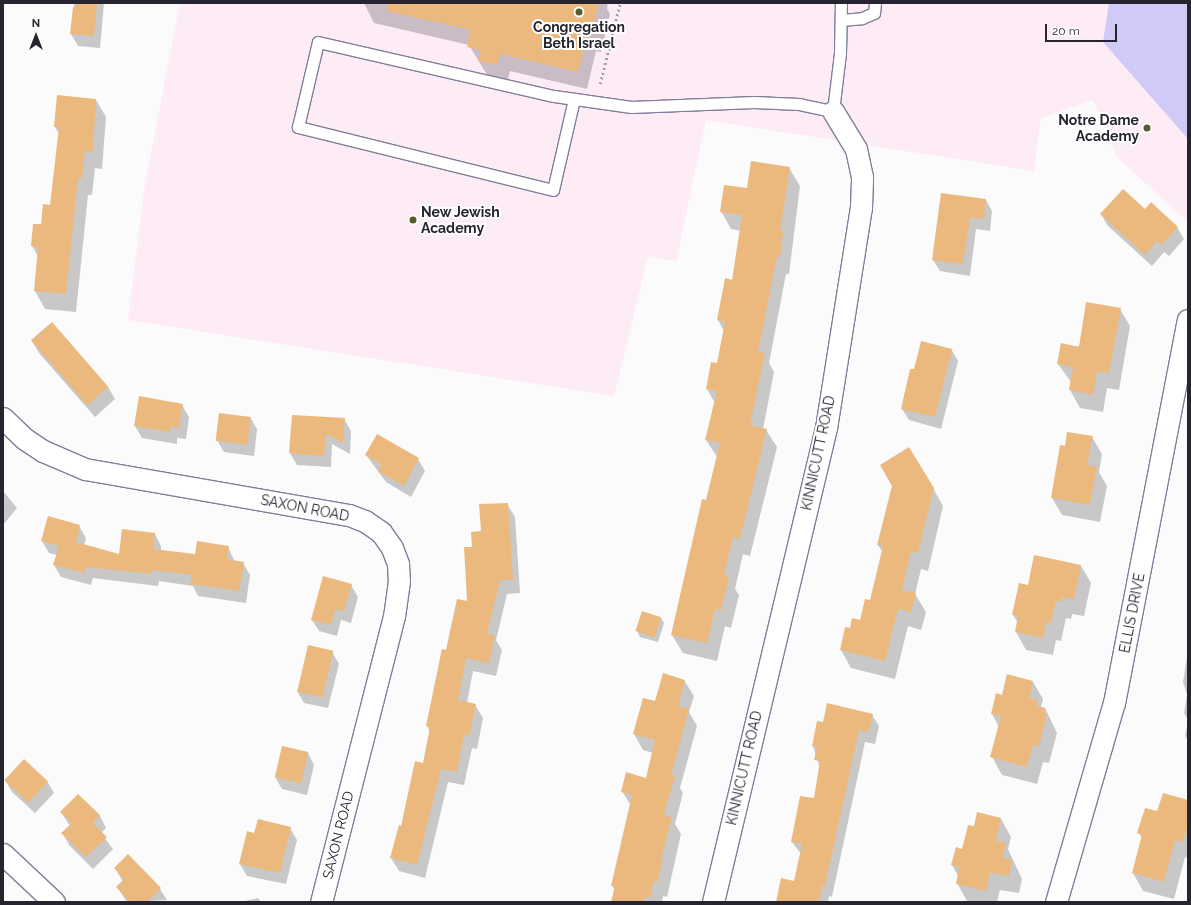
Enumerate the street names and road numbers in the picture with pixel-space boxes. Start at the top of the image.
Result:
street label: KINNICUTT ROAD [798,394,838,512]
street label: SAXON ROAD [259,491,351,525]
street label: ELLIS DRIVE [1116,572,1148,654]
street label: KINNICUTT ROAD [723,709,765,827]
street label: SAXON ROAD [319,789,357,881]

